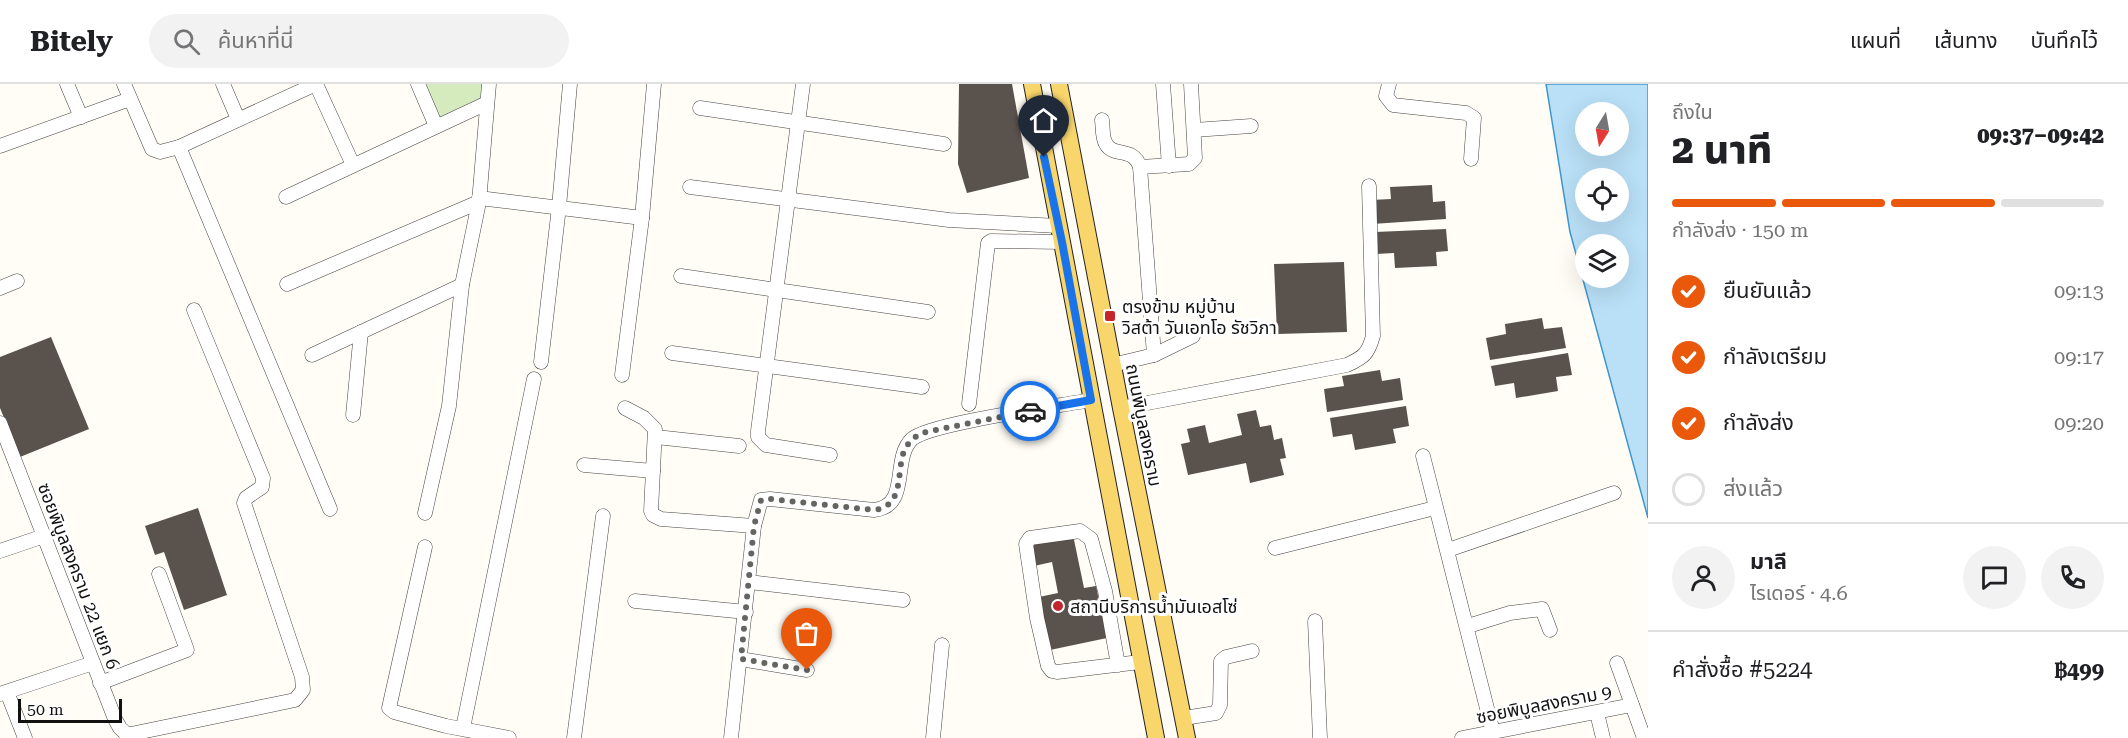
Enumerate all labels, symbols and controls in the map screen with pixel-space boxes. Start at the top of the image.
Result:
search box [149,14,569,68]
text: Bitely [30,25,113,58]
icon: search [170,25,203,58]
text: ค้นหาที่นี่ [218,28,294,53]
text: แผนที่ [1850,29,1901,53]
text: เส้นทาง [1934,29,1998,53]
text: บันทึกไว้ [2031,29,2098,53]
pin [1018,95,1069,157]
text: ถึงใน [1672,100,1713,124]
north arrow [1575,102,1629,156]
map controls [1575,102,1629,288]
icon: home [1027,104,1060,137]
text: 09:37–09:42 [1977,123,2104,148]
text: 2 นาที [1672,127,1772,173]
button: locate [1575,168,1629,222]
text: กำลังส่ง · 150 m [1672,218,1809,242]
button: layers [1575,234,1629,288]
icon: check [1672,275,1705,308]
text: ยืนยันแล้ว [1723,278,1812,303]
text: 09:13 [2054,279,2104,303]
place label: ตรงข้าม หมู่บ้าน วิสต้า วันเอทโอ รัชวิภา [1121,296,1277,338]
marker: ตรงข้าม หมู่บ้าน วิสต้า วันเอทโอ รัชวิภา [1103,309,1117,323]
icon: check [1672,341,1705,374]
text: กำลังเตรียม [1723,344,1827,369]
text: 09:17 [2054,345,2104,369]
street label: ถนนพิบูลสงคราม [1120,362,1166,489]
courier [1000,381,1060,441]
icon: car [1014,395,1047,428]
icon: check [1672,407,1705,440]
text: กำลังส่ง [1723,410,1794,435]
text: 09:20 [2054,411,2104,435]
text: ส่งแล้ว [1723,476,1783,501]
street label: ซอยพิบูลสงคราม 22 แยก 6 [32,480,124,673]
button: person [1672,546,1735,609]
button: chat [1963,546,2026,609]
button: phone [2041,546,2104,609]
text: มาลี [1750,549,1787,574]
text: ไรเดอร์ · 4.6 [1750,581,1848,605]
place label: สถานีบริการน้ำมันเอสโซ่ [1070,594,1238,617]
marker: สถานีบริการน้ำมันเอสโซ่ [1051,599,1065,613]
pin [781,608,832,670]
icon: bag [790,617,823,650]
text: คำสั่งซื้อ #5224 [1672,657,1812,682]
text: ฿499 [2055,658,2104,683]
street label: ซอยพิบูลสงคราม 9 [1475,681,1614,729]
scale bar [18,696,122,724]
text: 50 m [27,700,64,719]

